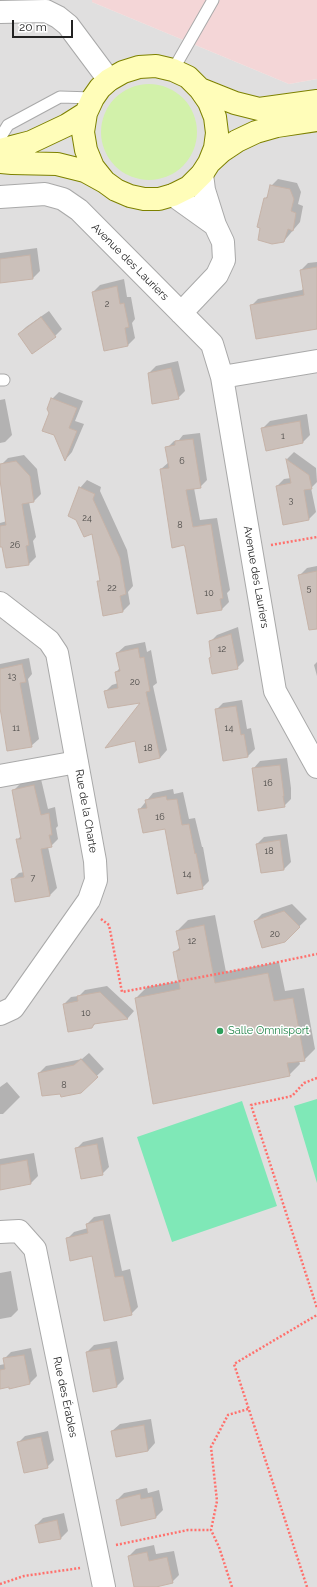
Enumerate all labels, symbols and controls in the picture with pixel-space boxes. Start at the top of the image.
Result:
scale bar [14,12,75,38]
text: 20 m [19,20,47,34]
street label: Avenue des Lauriers [89,221,171,303]
house number: 2 [105,299,109,309]
house number: 1 [281,431,285,441]
house number: 6 [179,456,185,466]
house number: 3 [289,495,293,505]
house number: 24 [82,513,92,523]
house number: 8 [177,520,183,530]
street label: Avenue des Lauriers [241,525,271,629]
house number: 26 [10,540,20,550]
house number: 22 [107,583,117,593]
house number: 5 [307,583,311,593]
house number: 10 [204,588,214,598]
house number: 12 [218,644,226,654]
house number: 13 [8,671,16,681]
house number: 20 [130,677,140,687]
house number: 11 [12,723,20,733]
house number: 14 [225,723,233,733]
house number: 18 [143,743,153,753]
street label: Rue de la Charte [72,768,100,854]
house number: 16 [263,778,273,788]
house number: 16 [155,812,165,822]
house number: 18 [264,846,274,856]
house number: 14 [183,869,191,879]
house number: 7 [31,873,35,883]
house number: 20 [270,929,280,939]
house number: 12 [188,936,196,946]
house number: 10 [81,1008,91,1018]
place label: Salle Omnisport [228,1024,309,1038]
marker: Salle Omnisport [215,1026,225,1036]
house number: 8 [61,1080,67,1090]
street label: Rue des Érables [50,1355,80,1439]

